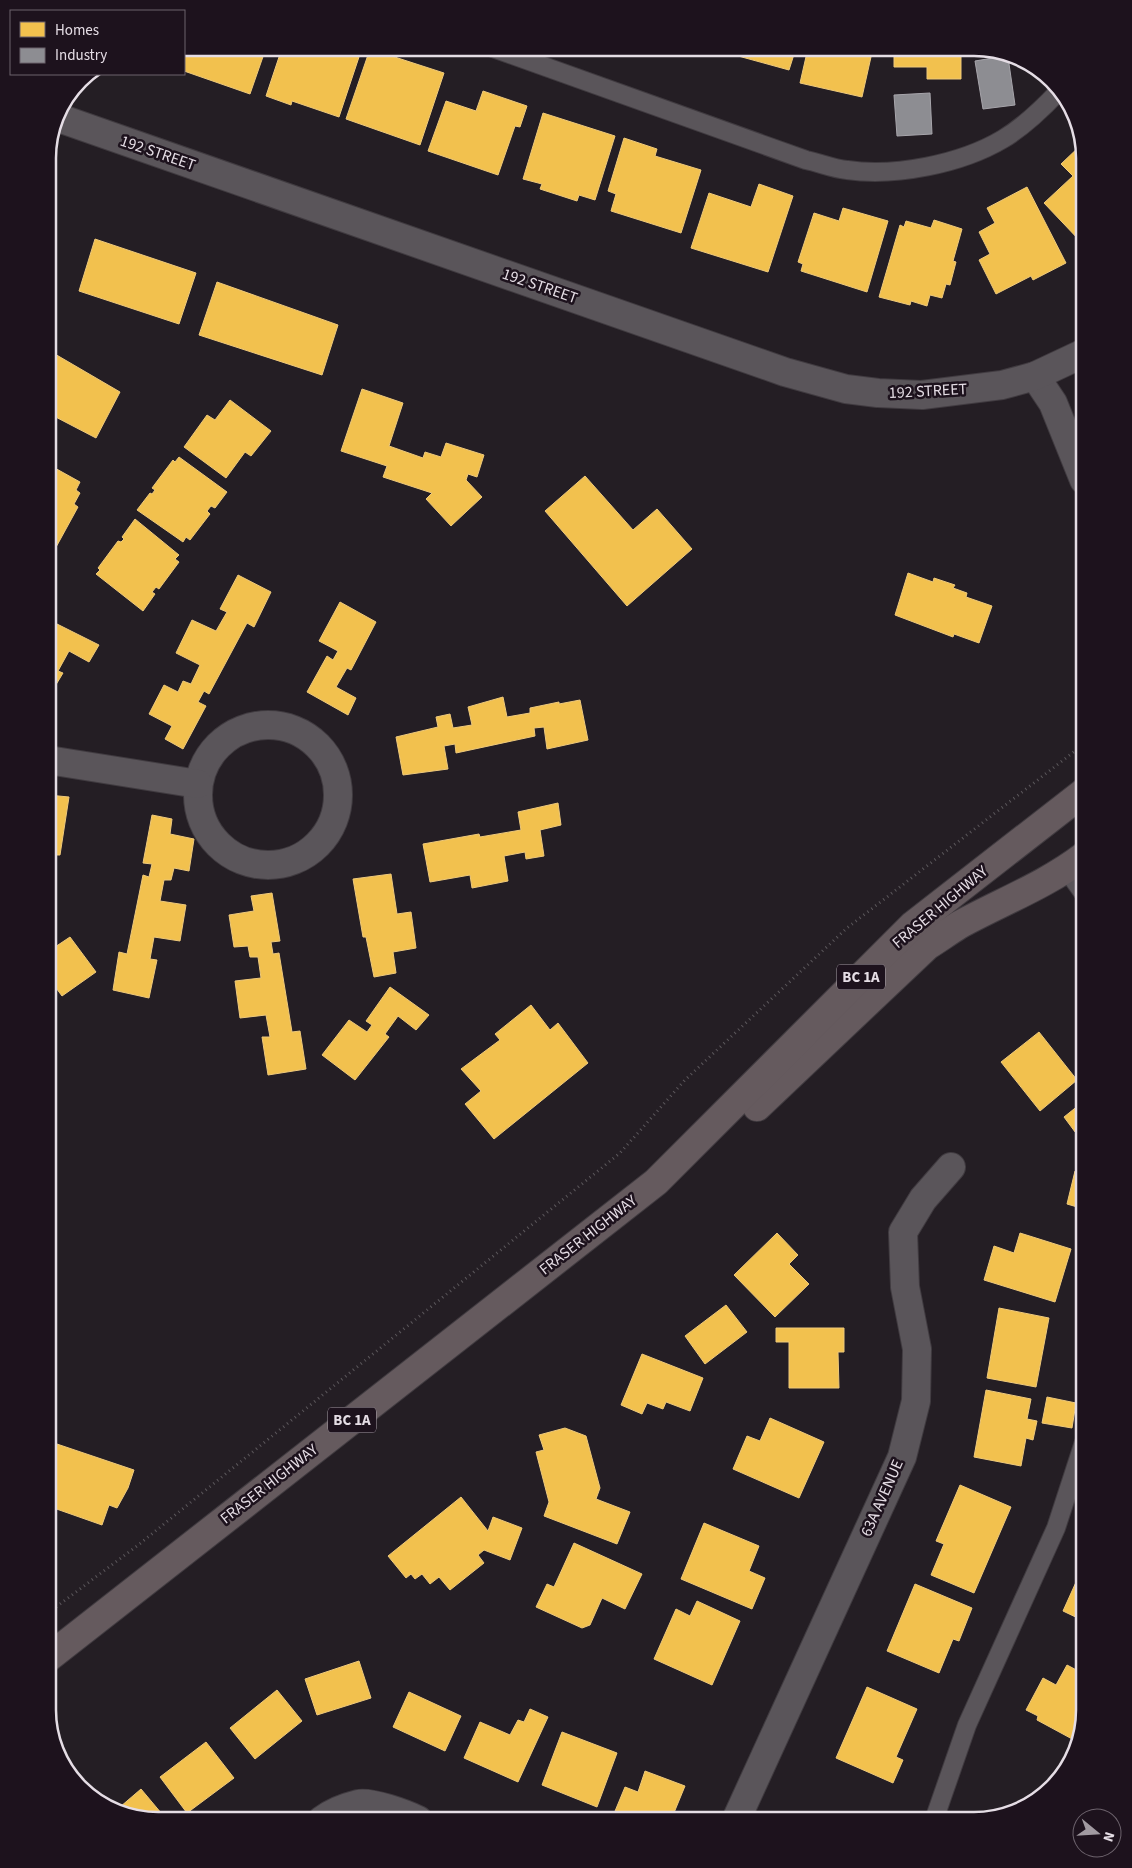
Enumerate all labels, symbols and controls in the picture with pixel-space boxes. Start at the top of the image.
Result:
legend [10,10,185,75]
text: Homes [55,20,99,41]
text: Industry [55,45,107,66]
street label: 192 STREET [117,130,199,176]
street label: 192 STREET [499,263,581,309]
street label: 192 STREET [888,378,968,404]
street label: FRASER HIGHWAY [888,860,993,954]
road number: BC 1A [837,964,885,990]
street label: FRASER HIGHWAY [535,1190,642,1280]
road number: BC 1A [328,1408,376,1432]
street label: FRASER HIGHWAY [216,1439,323,1529]
street label: 63A AVENUE [855,1456,909,1540]
north arrow [1072,1808,1122,1858]
text: N [1097,1829,1119,1844]

